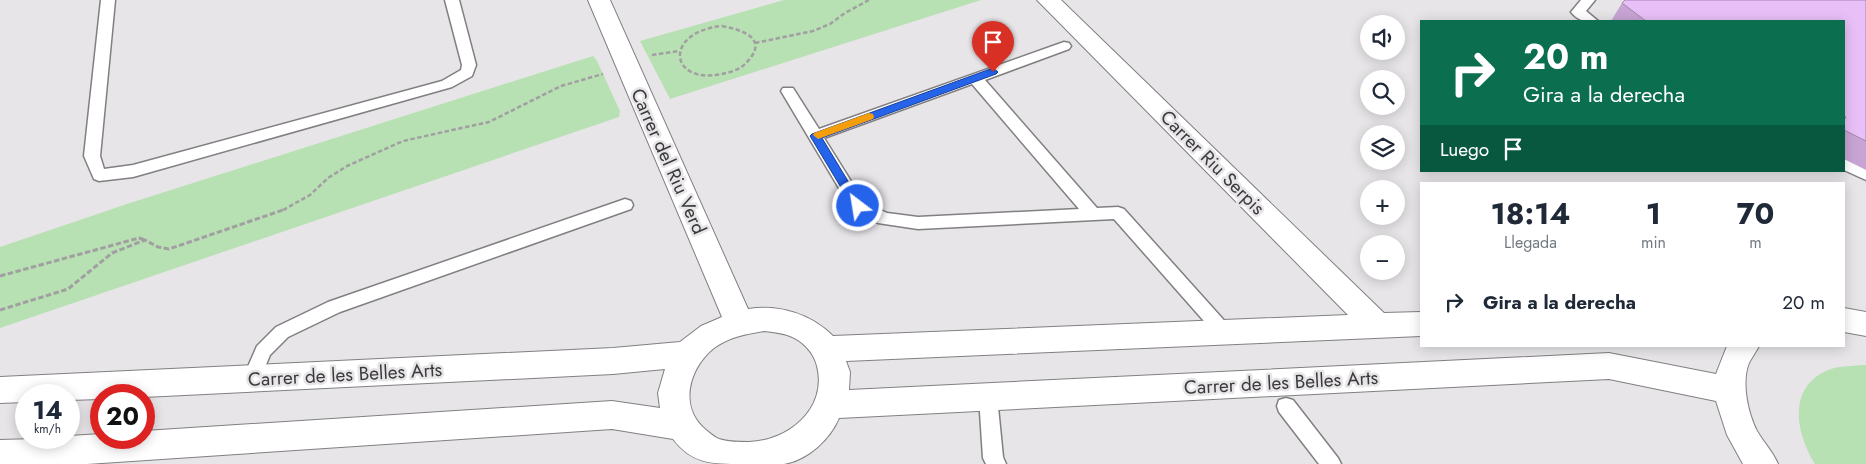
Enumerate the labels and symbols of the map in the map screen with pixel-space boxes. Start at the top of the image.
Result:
pin [972,21,1014,72]
street label: Carrer del Riu Verd [624,84,713,238]
street label: Carrer Riu Serpis [1154,104,1271,221]
position arrow [831,179,883,231]
street label: Carrer de les Belles Arts [247,356,443,393]
street label: Carrer de les Belles Arts [1183,364,1379,401]
speed limit sign: 20 [90,384,155,449]

